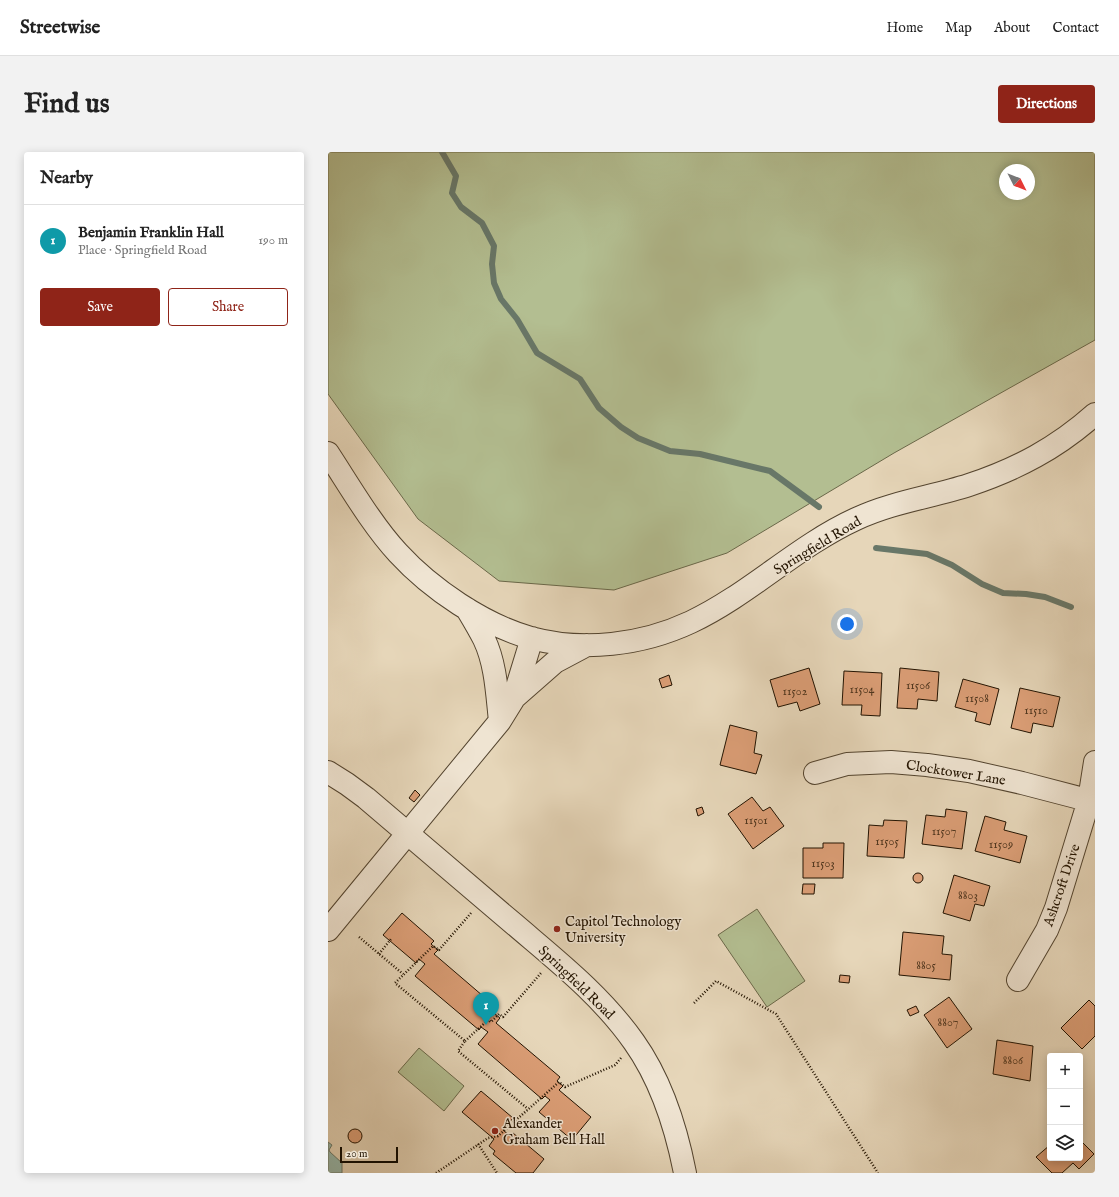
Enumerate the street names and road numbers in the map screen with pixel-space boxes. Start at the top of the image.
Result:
street label: Springfield Road [770,512,865,579]
street label: Clocktower Lane [905,756,1008,790]
street label: Ashcroft Drive [1039,841,1085,930]
street label: Springfield Road [534,942,619,1024]

